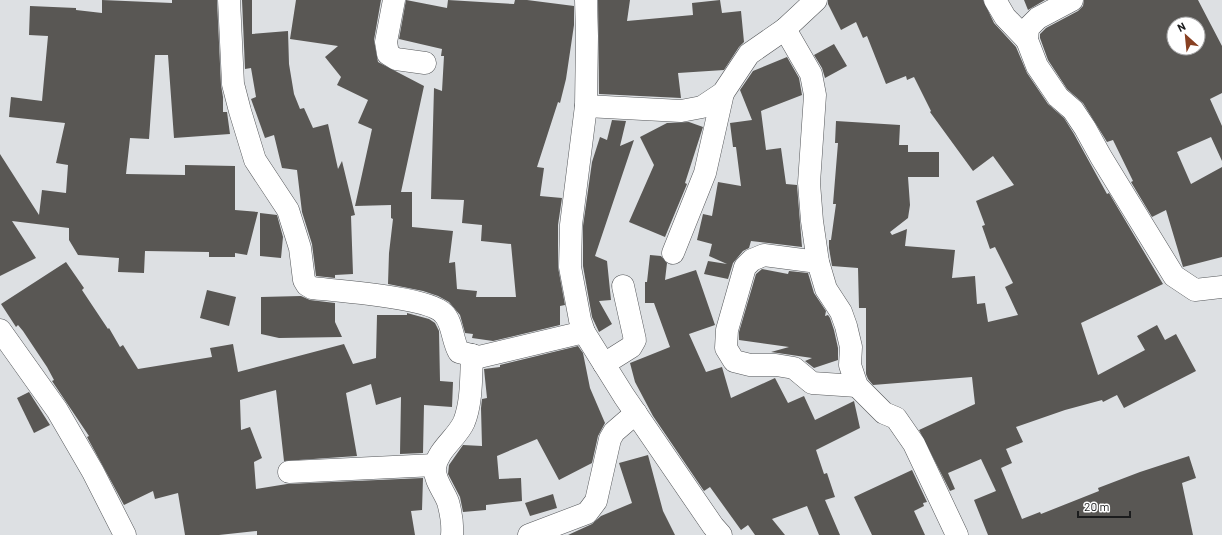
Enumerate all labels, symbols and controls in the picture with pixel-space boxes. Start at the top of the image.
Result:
north arrow [1166,16,1206,56]
text: N [1175,19,1187,34]
scale bar [1078,493,1130,519]
text: 20 m [1084,499,1110,513]

